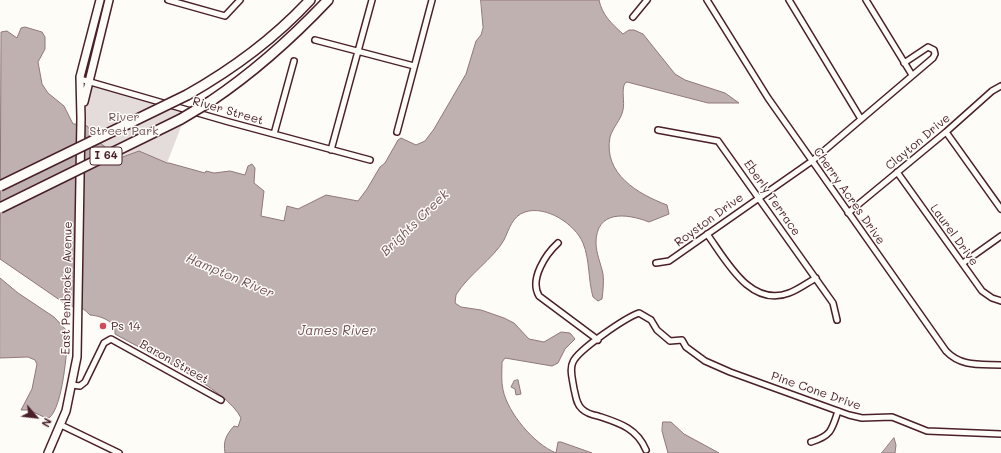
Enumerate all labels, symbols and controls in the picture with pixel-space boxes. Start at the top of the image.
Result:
street label: River Street [191,94,265,128]
park label: River Street Park [89,110,159,138]
street label: Clayton Drive [883,111,953,173]
street label: Cherry Acres Drive [810,145,888,247]
road number: I 64 [90,147,122,165]
street label: Eberly Terrace [741,157,803,239]
water label: Brights Creek [378,187,452,259]
street label: Royston Drive [672,190,746,250]
street label: Laurel Drive [927,201,981,269]
street label: East Pembroke Avenue [59,221,75,355]
water label: Hampton River [184,250,276,302]
place label: Ps 14 [111,319,140,333]
marker: Ps 14 [98,321,108,331]
water label: James River [298,323,376,339]
street label: Baron Street [137,337,211,387]
street label: Pine Cone Drive [769,369,863,413]
north arrow [16,397,56,437]
text: N [38,416,56,430]

